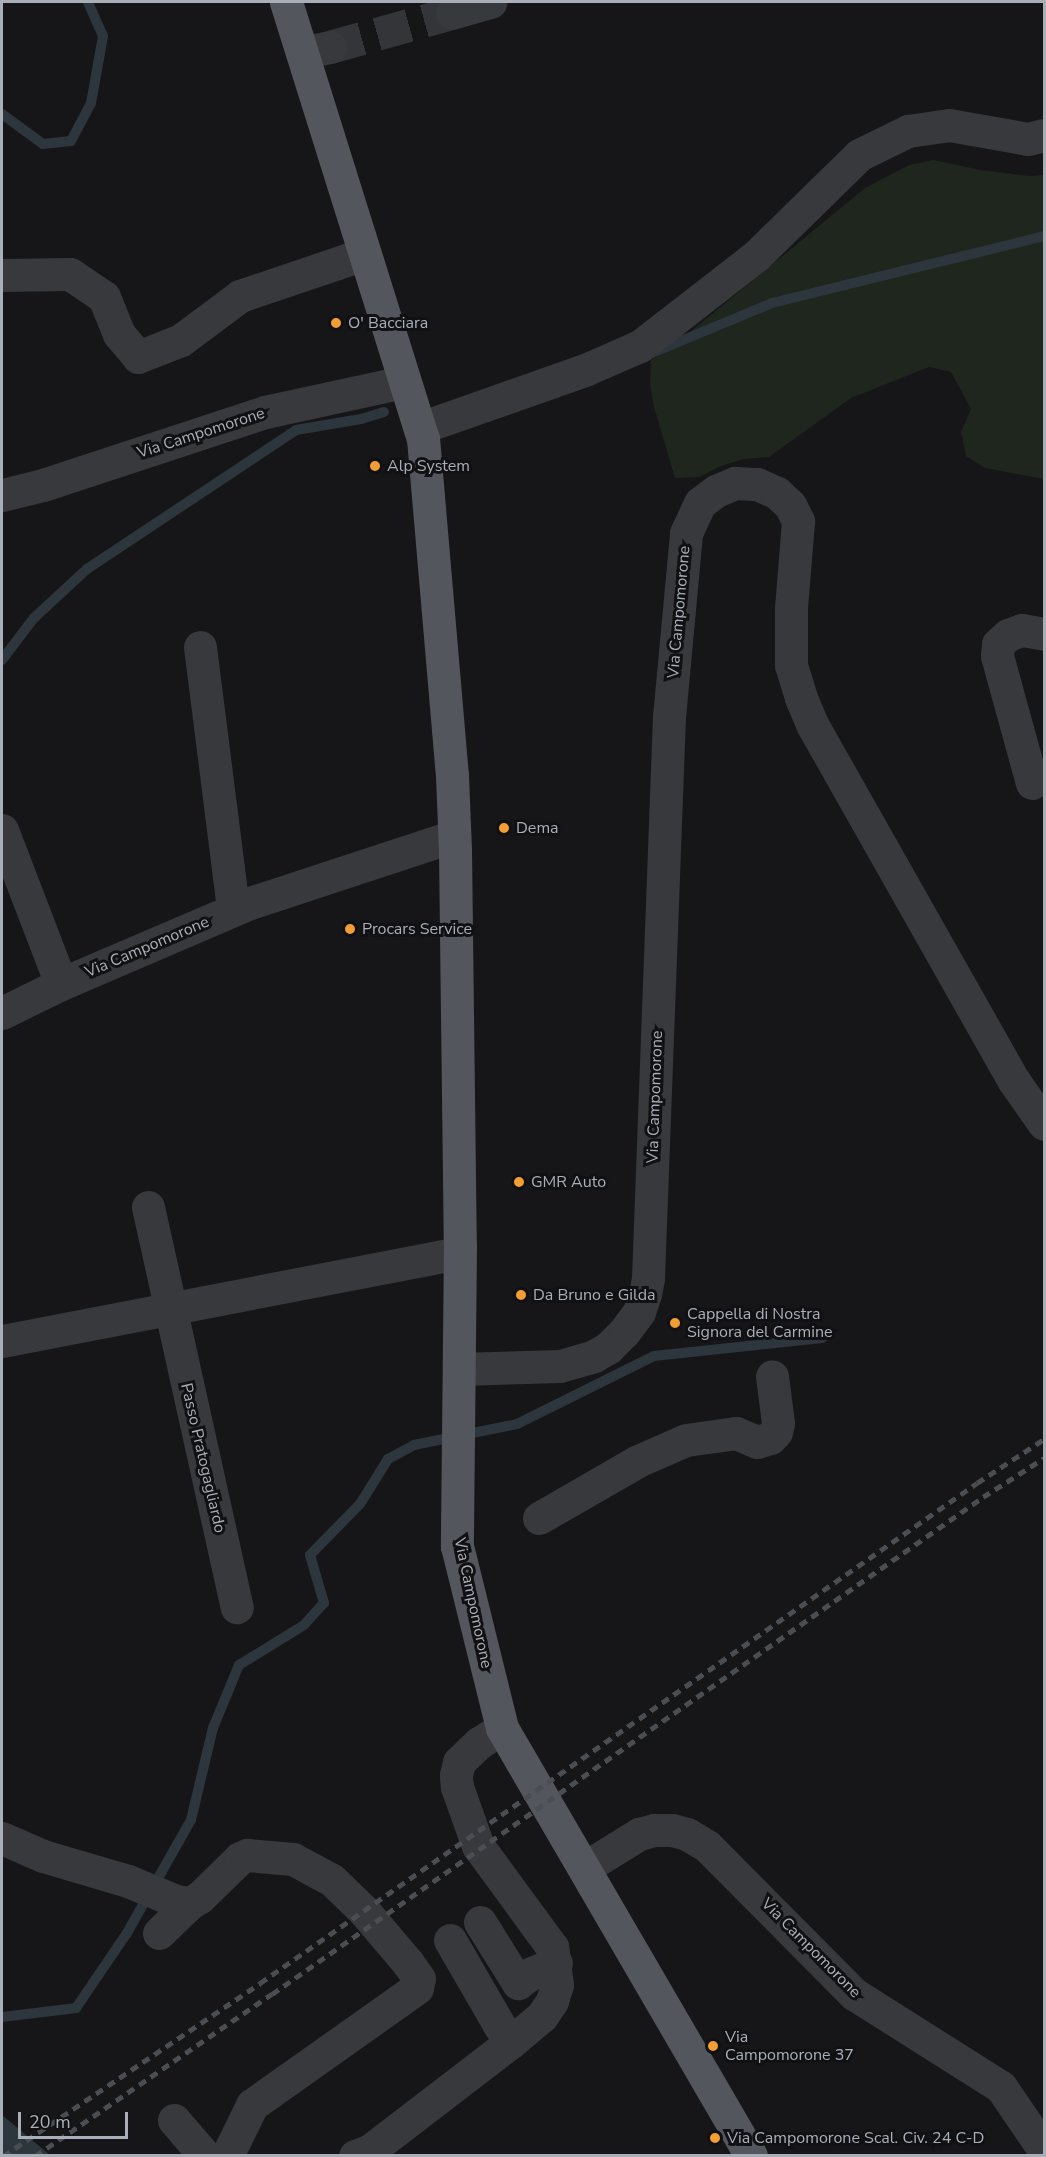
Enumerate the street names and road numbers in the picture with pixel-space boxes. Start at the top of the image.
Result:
street label: Via Campomorone [135,403,267,463]
street label: Via Campomorone [664,545,694,679]
street label: Via Campomorone [82,912,212,982]
street label: Via Campomorone [643,1030,667,1164]
street label: Passo Pratogagliardo [176,1381,230,1535]
street label: Via Campomorone [450,1536,496,1670]
street label: Via Campomorone [757,1894,865,2002]

